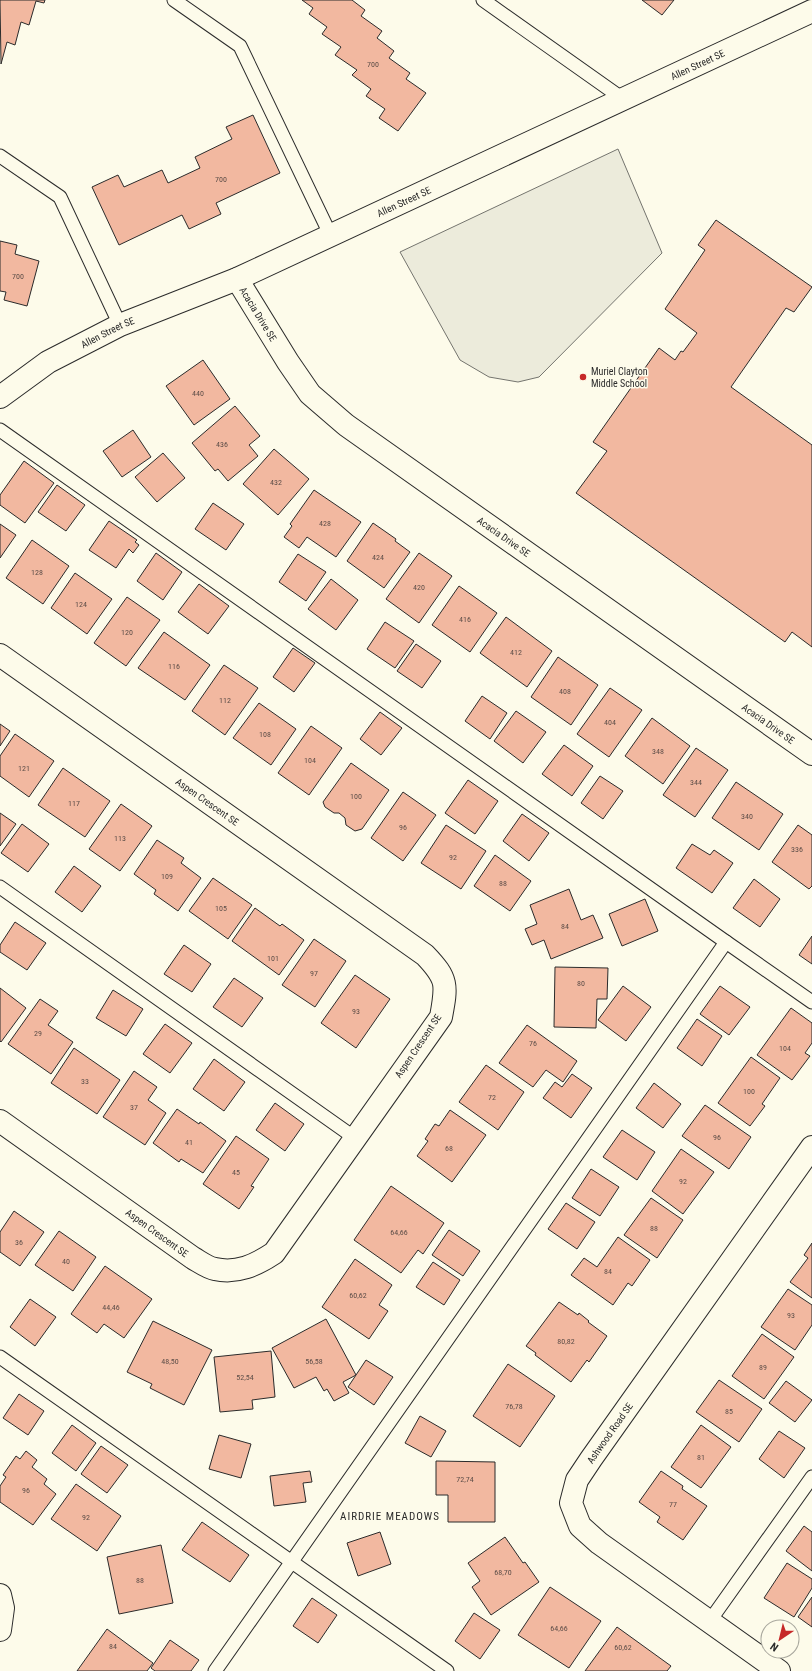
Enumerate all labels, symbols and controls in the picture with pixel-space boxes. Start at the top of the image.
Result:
street label: Allen Street SE [669,47,726,82]
house number: 700 [367,60,379,69]
house number: 700 [215,175,227,184]
street label: Allen Street SE [375,184,432,219]
house number: 700 [12,272,24,281]
street label: Acacia Drive SE [238,285,279,343]
street label: Allen Street SE [79,314,136,350]
place label: Muriel Clayton Middle School [591,366,648,389]
marker: Muriel Clayton Middle School [578,372,588,382]
house number: 440 [192,389,204,398]
house number: 436 [216,440,228,449]
house number: 432 [270,478,282,487]
street label: Acacia Drive SE [476,514,532,559]
house number: 428 [319,519,331,528]
house number: 424 [372,553,384,562]
house number: 128 [31,568,43,577]
house number: 420 [413,583,425,592]
house number: 124 [75,600,87,609]
house number: 416 [459,615,471,624]
house number: 120 [121,628,133,637]
house number: 412 [510,648,522,657]
house number: 116 [168,662,180,671]
house number: 408 [559,687,571,696]
house number: 112 [219,696,231,705]
street label: Acacia Drive SE [740,701,797,746]
house number: 404 [604,718,616,727]
house number: 108 [259,730,271,739]
house number: 348 [652,747,664,756]
house number: 104 [304,756,316,765]
house number: 121 [18,764,30,773]
street label: Aspen Crescent SE [174,775,241,827]
house number: 344 [690,778,702,787]
house number: 100 [350,792,362,801]
house number: 117 [68,799,80,808]
house number: 340 [741,812,753,821]
house number: 96 [399,823,407,832]
house number: 113 [114,834,126,843]
house number: 336 [791,845,803,854]
house number: 92 [449,853,457,862]
house number: 109 [161,872,173,881]
house number: 88 [499,879,507,888]
house number: 105 [215,904,227,913]
house number: 84 [561,922,569,931]
house number: 101 [267,954,279,963]
house number: 97 [310,969,318,978]
house number: 80 [577,979,585,988]
house number: 93 [352,1007,360,1016]
street label: Aspen Crescent SE [393,1012,443,1080]
house number: 29 [34,1029,42,1038]
house number: 76 [529,1039,537,1048]
house number: 104 [779,1044,791,1053]
house number: 33 [81,1077,89,1086]
house number: 100 [743,1087,755,1096]
house number: 72 [488,1093,496,1102]
house number: 37 [130,1103,138,1112]
house number: 96 [713,1133,721,1142]
house number: 41 [185,1138,193,1147]
house number: 68 [445,1144,453,1153]
house number: 45 [232,1168,240,1177]
house number: 92 [679,1177,687,1186]
street label: Aspen Crescent SE [124,1207,190,1259]
house number: 88 [650,1224,658,1233]
house number: 64,66 [390,1228,408,1237]
house number: 36 [15,1238,23,1247]
house number: 40 [62,1257,70,1266]
house number: 84 [604,1267,612,1276]
house number: 60,62 [349,1291,367,1300]
house number: 44,46 [102,1303,120,1312]
house number: 93 [787,1311,795,1320]
house number: 80,82 [557,1337,575,1346]
house number: 48,50 [161,1357,179,1366]
house number: 56,58 [305,1357,323,1366]
house number: 89 [759,1363,767,1372]
house number: 52,54 [236,1373,254,1382]
street label: Ashwood Road SE [584,1401,635,1465]
house number: 76,78 [505,1402,523,1411]
house number: 85 [725,1407,733,1416]
house number: 81 [697,1453,705,1462]
house number: 72,74 [456,1475,474,1484]
house number: 96 [22,1486,30,1495]
house number: 77 [669,1500,677,1509]
district label: AIRDRIE MEADOWS [340,1510,440,1523]
house number: 92 [82,1513,90,1522]
house number: 68,70 [494,1568,512,1577]
house number: 88 [136,1576,144,1585]
north arrow [760,1619,800,1659]
house number: 64,66 [550,1624,568,1633]
text: N [768,1639,781,1654]
house number: 84 [109,1642,117,1651]
house number: 60,62 [614,1643,632,1652]

